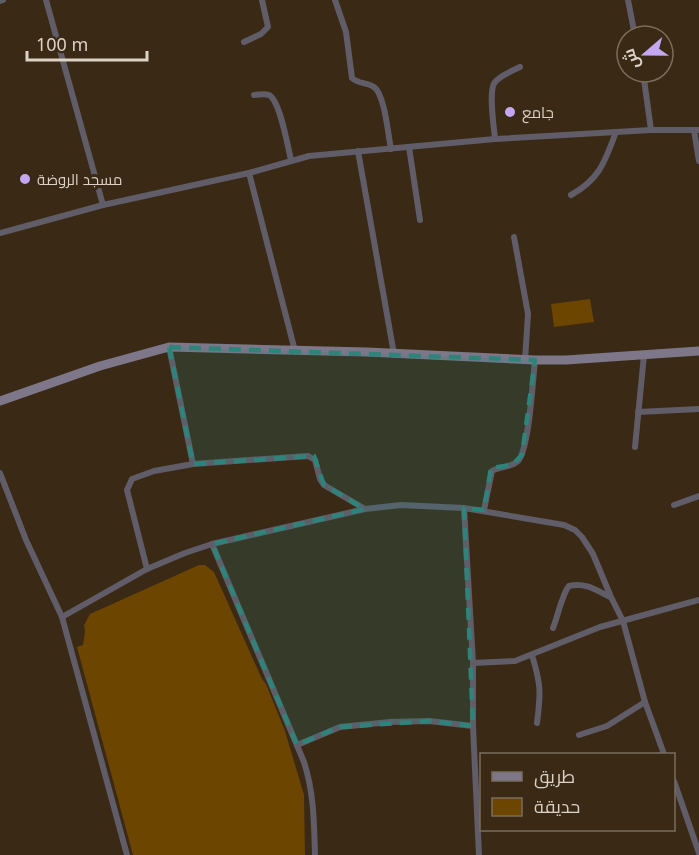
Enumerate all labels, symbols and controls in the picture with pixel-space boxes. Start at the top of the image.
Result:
scale bar [27,24,147,62]
north arrow [615,24,675,84]
text: 100 m [36,32,88,56]
text: ش [617,46,645,73]
place label: جامع [522,102,554,124]
marker: جامع [503,105,517,119]
place label: مسجد الروضة [37,169,122,189]
marker: مسجد الروضة [18,172,32,186]
legend [480,753,675,831]
text: طريق [534,764,575,789]
text: حديقة [534,794,580,818]

